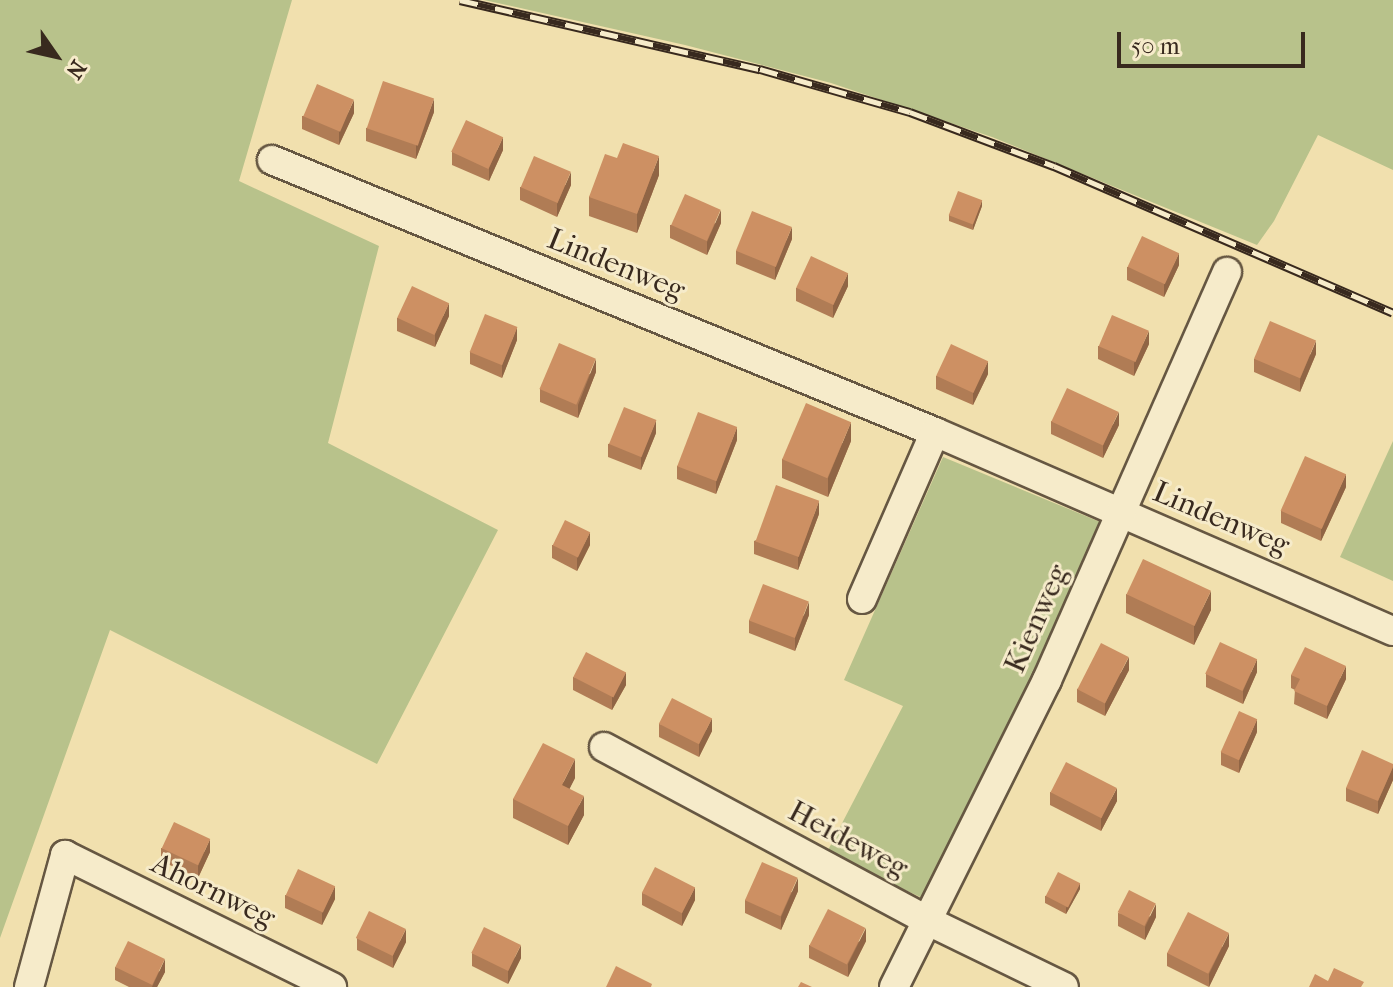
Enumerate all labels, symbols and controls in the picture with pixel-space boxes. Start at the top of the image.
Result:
north arrow [16,16,96,96]
scale bar [1121,16,1309,66]
text: 50 m [1131,32,1180,60]
text: N [60,55,91,84]
street label: Lindenweg [542,221,690,309]
street label: Lindenweg [1147,474,1295,564]
street label: Kienweg [997,559,1077,679]
street label: Heideweg [782,794,914,886]
street label: Ahornweg [145,846,281,936]

